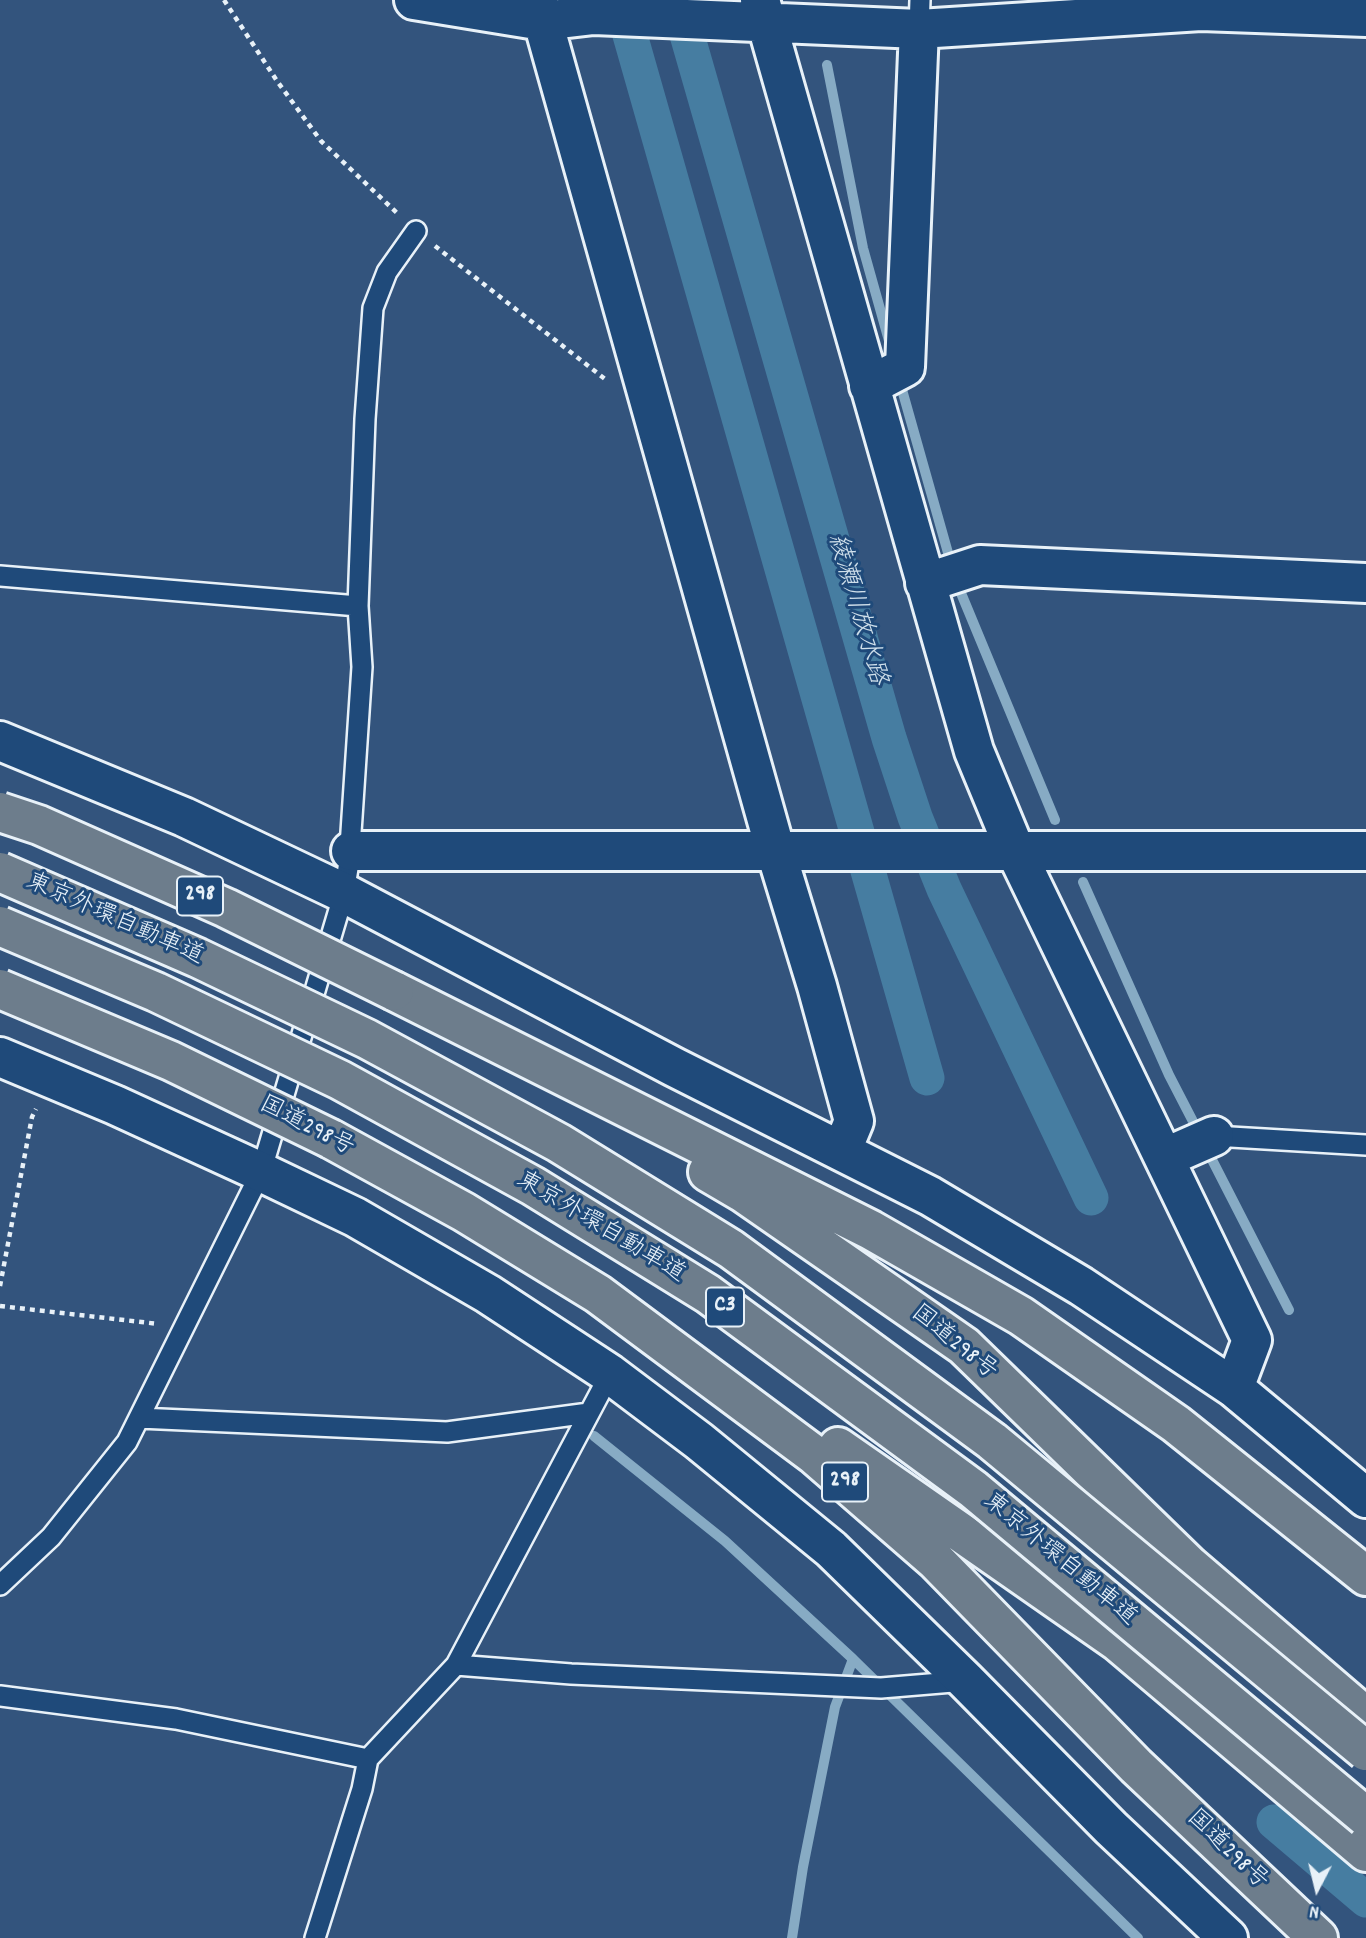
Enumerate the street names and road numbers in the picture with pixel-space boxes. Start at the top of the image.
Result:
street label: 東京外環自動車道 [20,869,208,973]
road number: 298 [177,876,223,916]
street label: 国道298号 [254,1092,358,1164]
street label: 東京外環自動車道 [510,1167,690,1291]
road number: C3 [706,1288,744,1326]
street label: 国道298号 [904,1300,1002,1388]
road number: 298 [822,1462,868,1502]
street label: 東京外環自動車道 [976,1488,1142,1634]
street label: 国道298号 [1179,1805,1273,1897]

